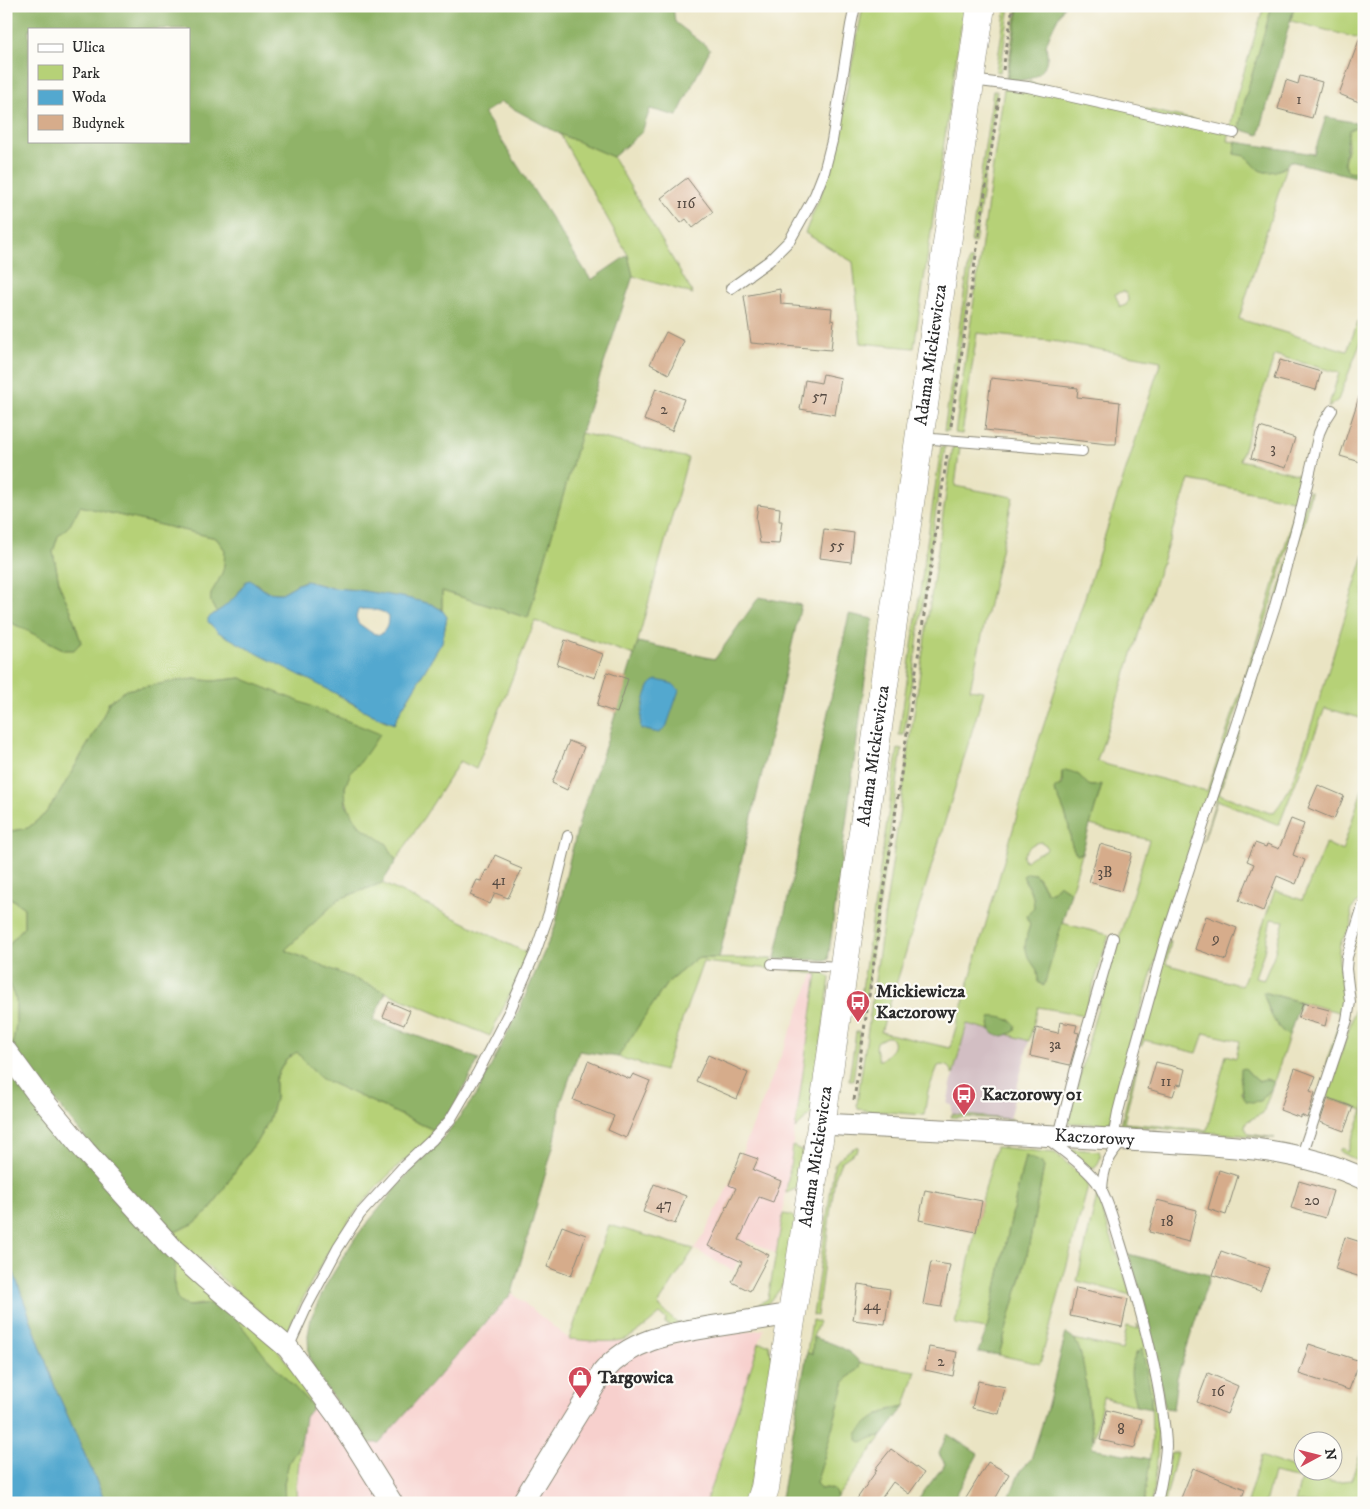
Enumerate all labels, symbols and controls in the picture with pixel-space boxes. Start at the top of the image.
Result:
legend [28,28,190,142]
text: Ulica [72,38,105,57]
text: Park [72,64,101,83]
text: Woda [71,88,107,107]
house number: 1 [1296,90,1302,109]
text: Budynek [72,114,125,133]
house number: 116 [677,194,697,213]
street label: Adama Mickiewicza [910,283,952,427]
house number: 57 [812,387,828,406]
house number: 2 [660,400,668,419]
house number: 3 [1270,439,1276,458]
house number: 55 [830,536,845,555]
street label: Adama Mickiewicza [853,684,895,828]
house number: 3B [1097,863,1113,882]
house number: 41 [492,871,506,890]
house number: 9 [1211,929,1220,948]
place label: Mickiewicza Kaczorowy [876,981,966,1024]
bus stop icon: Mickiewicza Kaczorowy [845,989,871,1023]
house number: 3a [1049,1035,1062,1054]
house number: 11 [1160,1072,1172,1091]
bus stop icon: Kaczorowy 01 [951,1082,977,1116]
street label: Adama Mickiewicza [795,1084,838,1229]
place label: Kaczorowy 01 [982,1084,1082,1106]
street label: Kaczorowy [1054,1125,1136,1151]
house number: 20 [1304,1191,1320,1210]
house number: 47 [656,1195,672,1214]
house number: 18 [1160,1212,1174,1231]
house number: 44 [863,1296,881,1315]
house number: 2 [937,1352,945,1371]
shop icon: Targowica [567,1365,593,1399]
place label: Targowica [597,1367,674,1389]
house number: 16 [1211,1382,1226,1401]
house number: 8 [1117,1420,1125,1439]
north arrow [1292,1432,1342,1482]
text: N [1320,1448,1340,1462]

